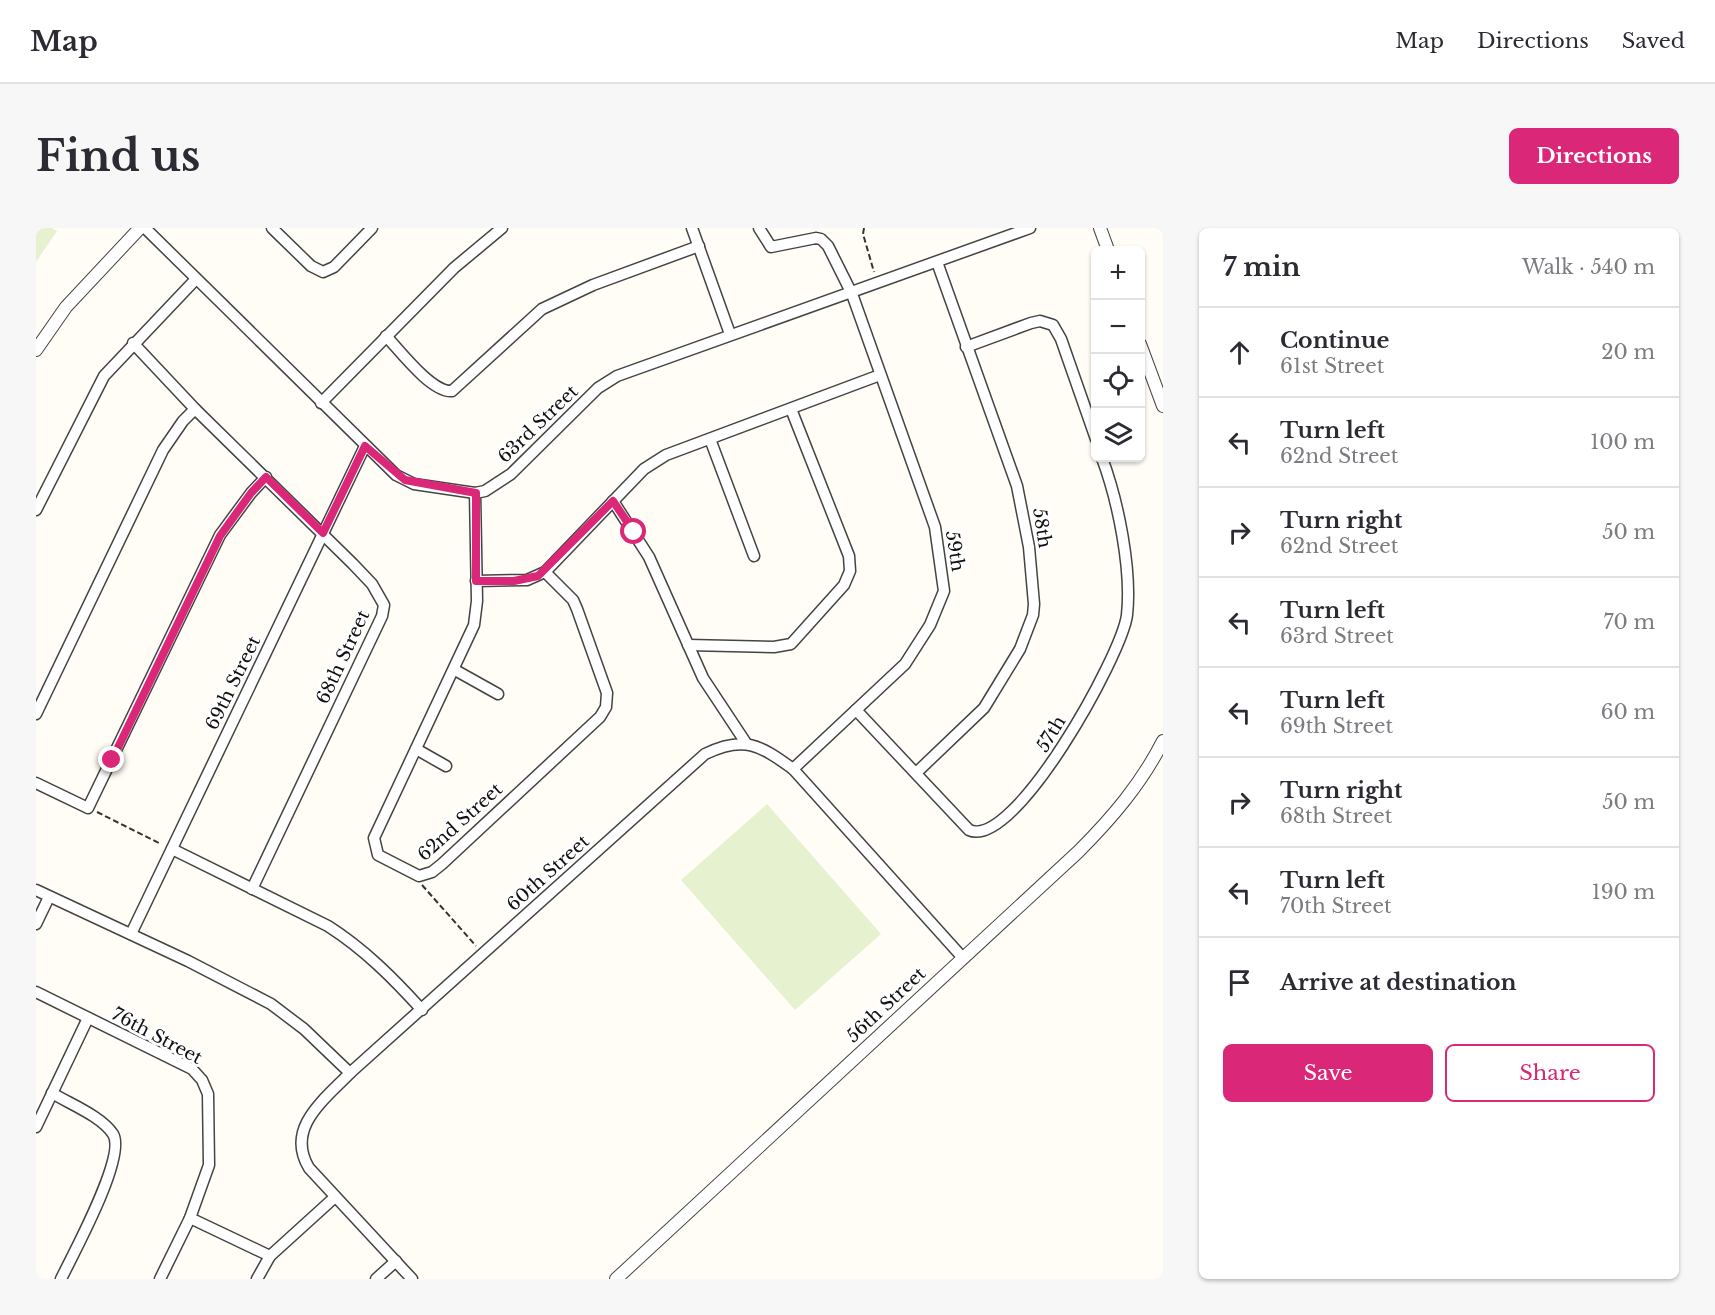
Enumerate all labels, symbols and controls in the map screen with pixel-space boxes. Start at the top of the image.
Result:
text: Map [30,24,98,59]
text: Map [1395,28,1444,54]
text: Directions [1477,28,1589,54]
text: Saved [1622,28,1685,54]
button: Directions [1509,128,1679,184]
text: Find us [36,130,200,182]
map controls [1091,246,1145,462]
button: + [1091,246,1145,300]
text: 7 min [1223,251,1300,283]
text: Walk · 540 m [1522,255,1655,279]
button: − [1091,300,1145,354]
text: Continue [1280,327,1389,354]
icon: ahead [1223,336,1256,369]
text: 20 m [1601,340,1655,364]
button: locate [1091,354,1145,408]
text: 61st Street [1280,354,1384,378]
street label: 63rd Street [493,380,583,468]
button: layers [1091,408,1145,462]
text: Turn left [1280,417,1385,444]
icon: left [1223,426,1256,459]
text: 100 m [1590,430,1655,454]
text: 62nd Street [1280,444,1398,468]
street label: 58th [1028,506,1056,550]
text: Turn right [1280,507,1402,534]
icon: right [1223,516,1256,549]
route start [620,518,646,544]
text: 50 m [1602,520,1655,544]
street label: 59th [941,529,969,573]
text: 62nd Street [1280,534,1398,558]
text: Turn left [1280,597,1385,624]
street label: 68th Street [312,606,374,707]
icon: left [1223,606,1256,639]
text: 70 m [1603,610,1655,634]
text: 63rd Street [1280,624,1394,648]
street label: 69th Street [201,632,265,734]
text: Turn left [1280,687,1385,714]
icon: left [1223,696,1256,729]
text: 60 m [1601,700,1655,724]
street label: 57th [1032,712,1070,756]
text: 69th Street [1280,714,1393,738]
route end [98,746,124,772]
text: Turn right [1280,777,1402,804]
street label: 62nd Street [413,778,507,866]
icon: right [1223,786,1256,819]
text: 50 m [1602,790,1655,814]
text: 68th Street [1280,804,1392,828]
street label: 60th Street [502,830,594,916]
text: Turn left [1280,867,1385,894]
icon: left [1223,876,1256,909]
text: 190 m [1592,880,1655,904]
text: 70th Street [1280,894,1392,918]
street label: 56th Street [842,963,930,1047]
icon: arrive [1223,966,1256,999]
text: Arrive at destination [1280,969,1517,996]
street label: 76th Street [108,1003,206,1069]
button: Save [1223,1044,1433,1102]
button: Share [1445,1044,1655,1102]

